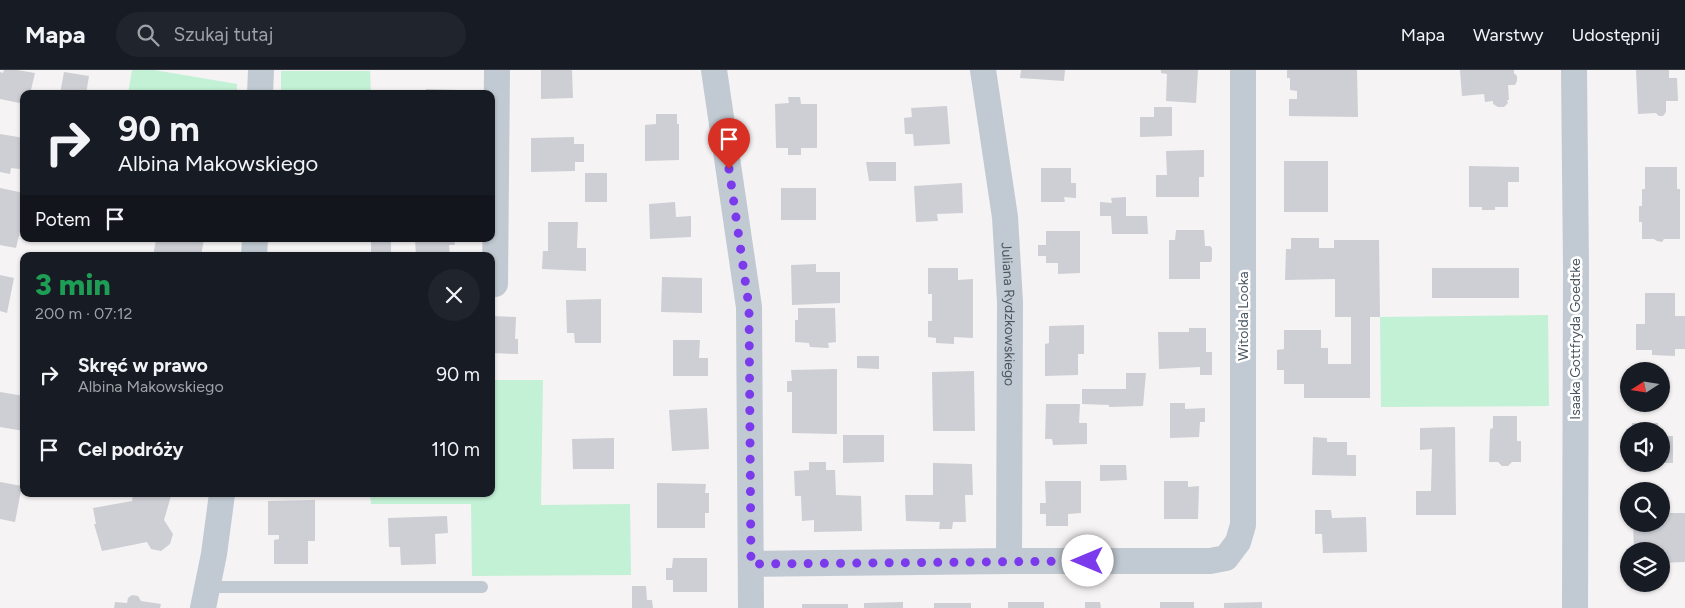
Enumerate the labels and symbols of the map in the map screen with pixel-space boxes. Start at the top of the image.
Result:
pin [708,118,750,169]
street label: Juliana Rydzkowskiego [998,242,1019,386]
street label: Isaaka Gottfryda Goedtke [1567,258,1584,420]
street label: Witolda Looka [1235,271,1252,361]
north arrow [1620,362,1670,412]
position arrow [1061,534,1113,586]

